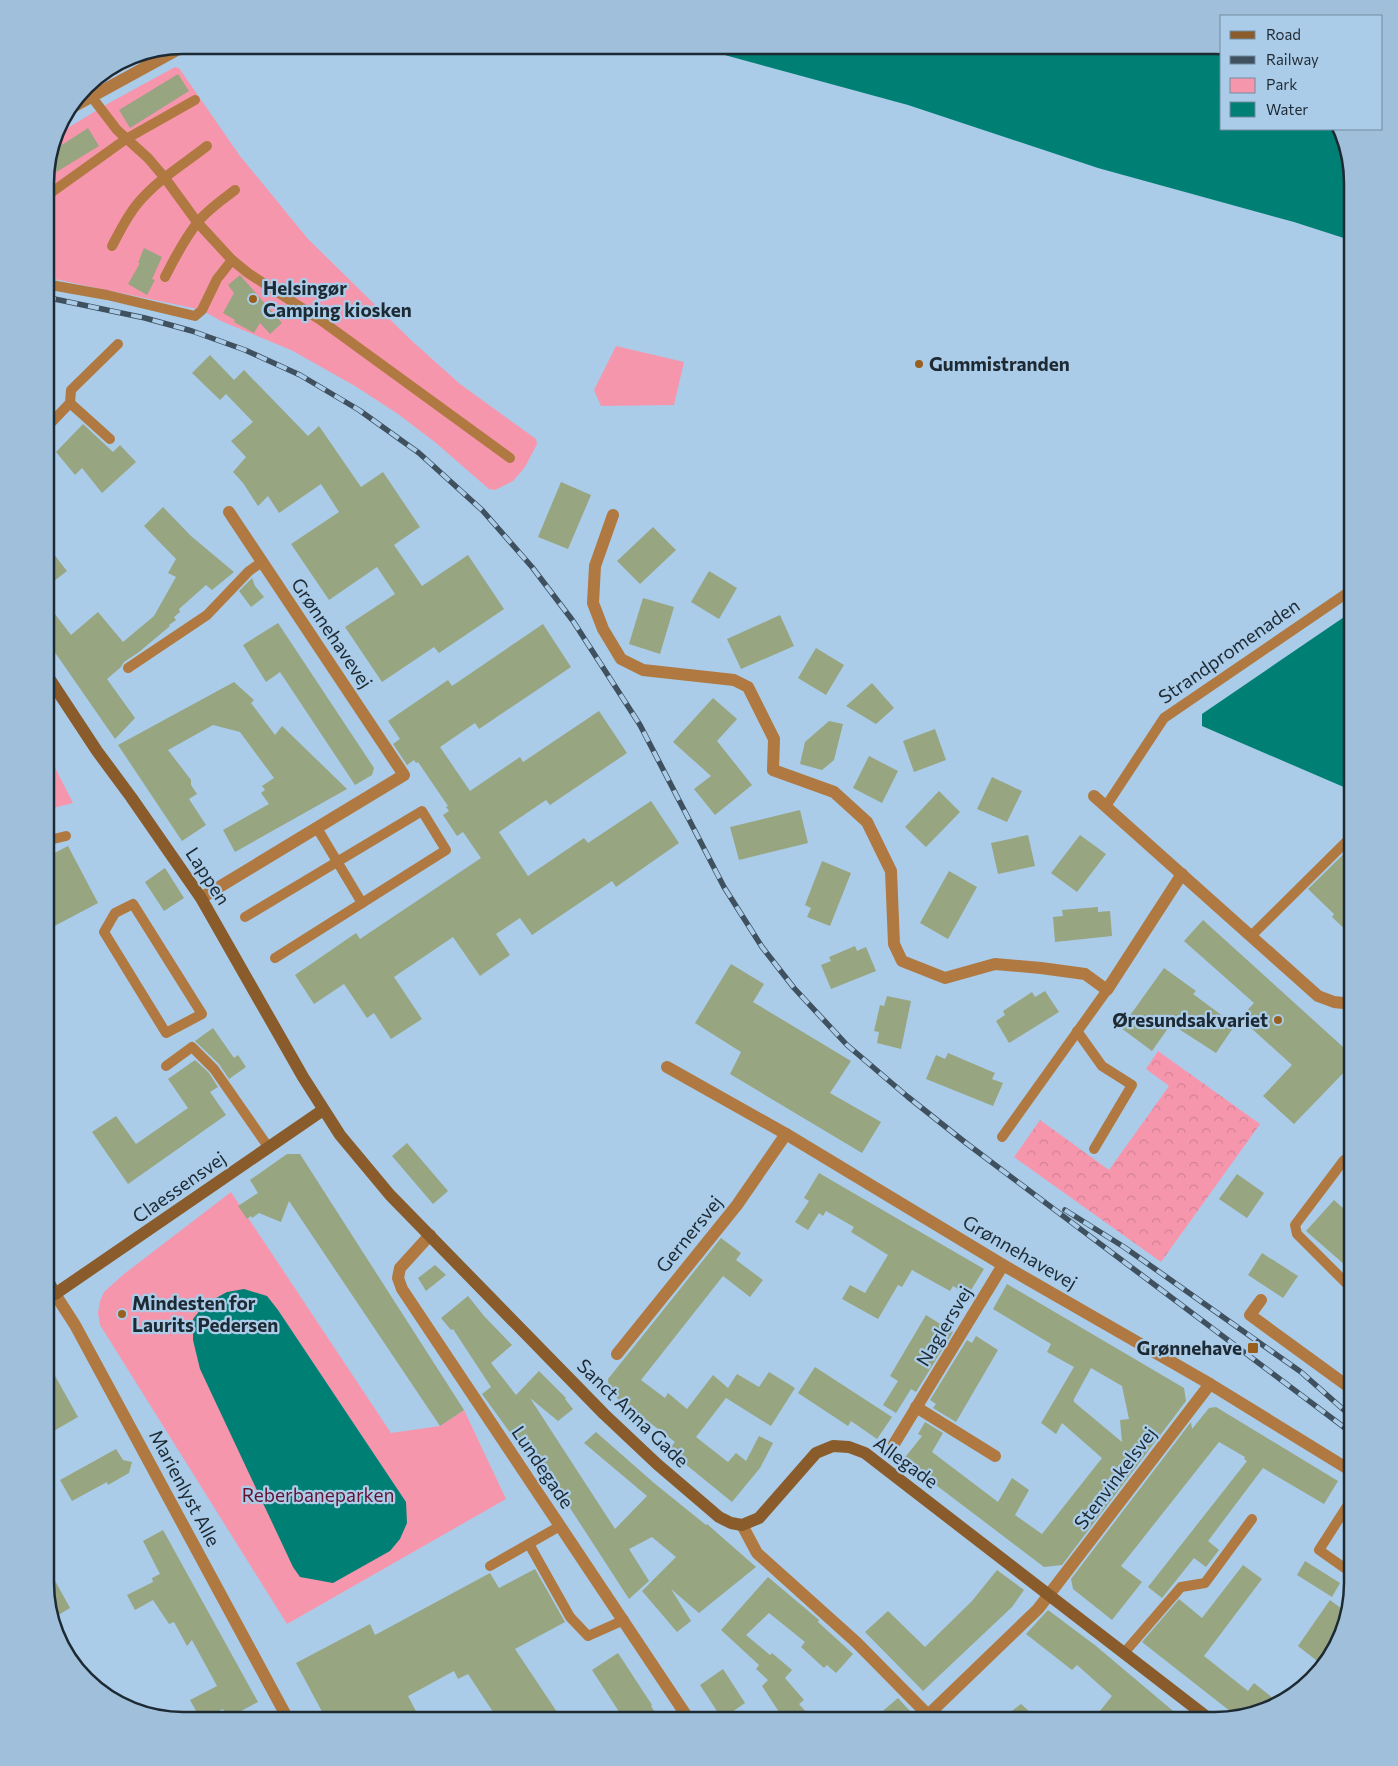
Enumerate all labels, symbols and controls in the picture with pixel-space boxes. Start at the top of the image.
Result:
legend [1220,15,1383,130]
text: Road [1266,25,1301,43]
text: Railway [1266,50,1319,68]
text: Park [1266,75,1297,93]
text: Water [1266,100,1308,118]
place label: Helsingør Camping kiosken [263,276,412,321]
marker: Helsingør Camping kiosken [247,293,259,305]
place label: Gummistranden [929,352,1070,375]
marker: Gummistranden [913,358,925,370]
street label: Grønnehavevej [287,573,378,692]
street label: Strandpromenaden [1154,593,1304,708]
street label: Lappen [181,843,236,909]
place label: Øresundsakvariet [1112,1008,1268,1031]
marker: Øresundsakvariet [1272,1014,1284,1026]
street label: Claessensvej [128,1146,230,1227]
street label: Gernersvej [651,1191,727,1277]
street label: Grønnehavevej [959,1210,1082,1294]
street label: Naglersvej [911,1282,976,1370]
place label: Mindesten for Laurits Pedersen [132,1291,278,1336]
marker: Mindesten for Laurits Pedersen [116,1308,128,1320]
place label: Grønnehave [1137,1336,1242,1359]
marker: Grønnehave [1246,1341,1260,1355]
street label: Sanct Anna Gade [573,1354,694,1472]
street label: Lundegade [507,1421,579,1512]
street label: Stenvinkelsvej [1069,1422,1161,1533]
street label: Marienlyst Alle [145,1426,226,1550]
street label: Allegade [870,1431,943,1493]
park label: Reberbaneparken [242,1483,394,1506]

